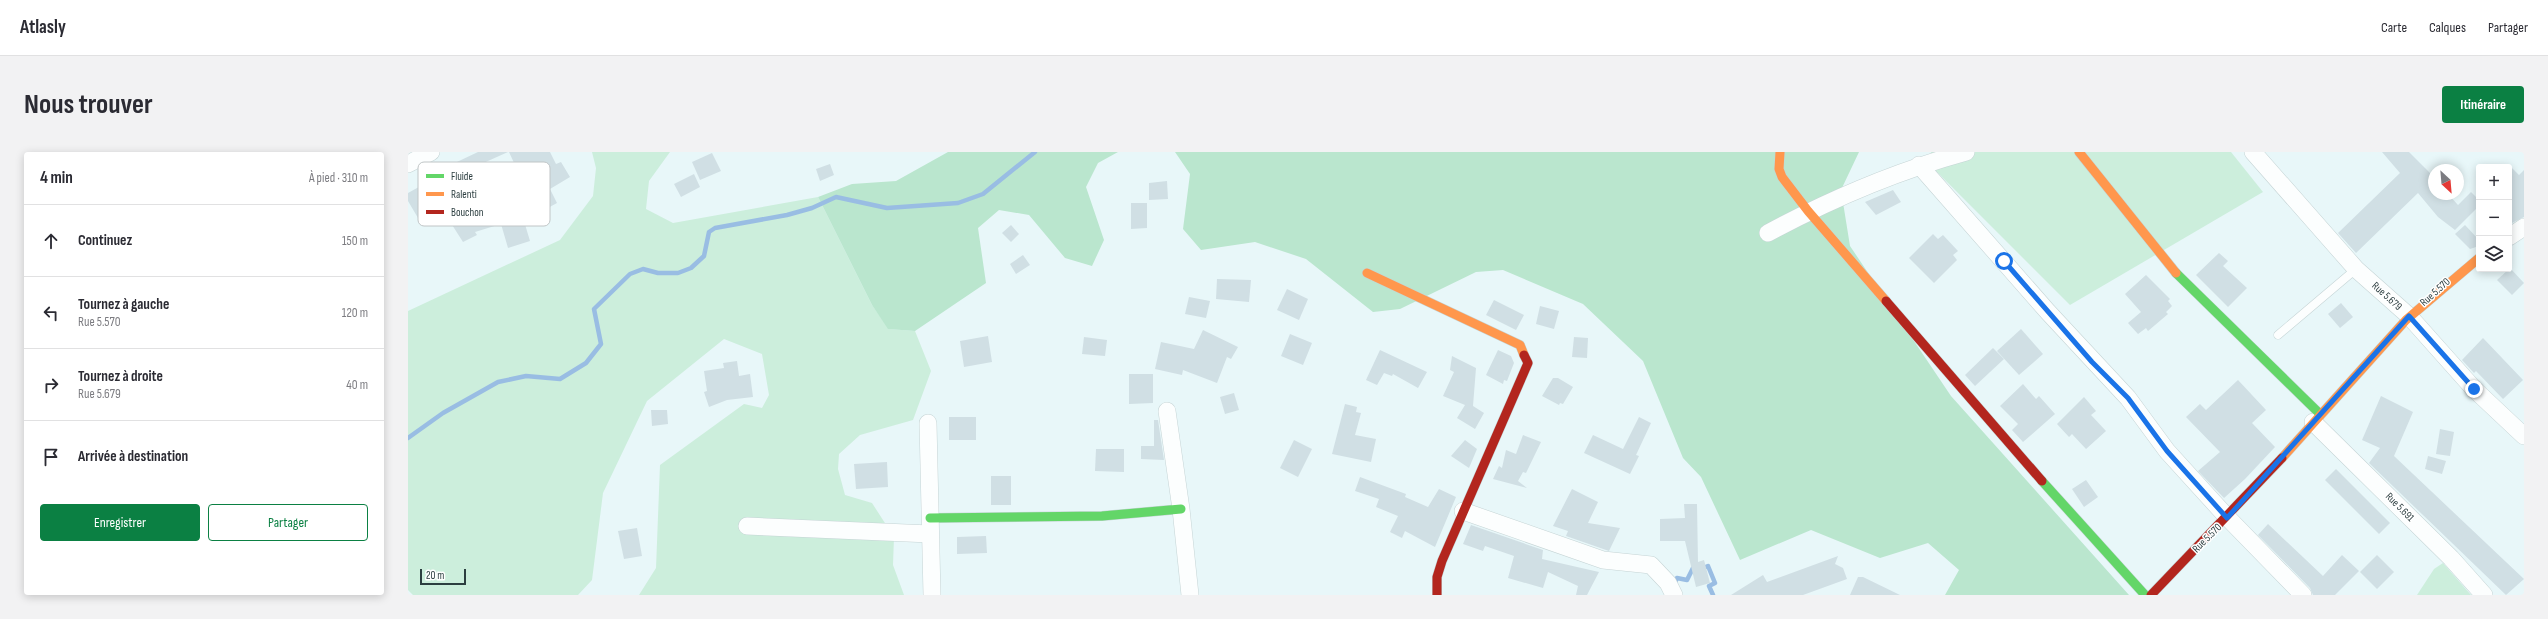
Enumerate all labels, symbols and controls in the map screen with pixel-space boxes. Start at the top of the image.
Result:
text: Atlasly [20,16,66,39]
text: Carte [2381,19,2407,36]
text: Calques [2429,19,2466,36]
text: Partager [2488,19,2528,36]
button: Itinéraire [2442,86,2524,123]
text: Nous trouver [24,88,153,121]
legend [418,162,550,226]
north arrow [2428,164,2464,200]
map controls [2476,164,2512,272]
button: + [2476,164,2512,200]
text: 4 min [40,168,73,188]
text: À pied · 310 m [309,170,368,186]
text: Fluide [451,170,473,183]
text: Ralenti [451,188,477,201]
button: − [2476,200,2512,236]
text: Bouchon [451,206,484,219]
icon: ahead [40,230,62,252]
text: Continuez [78,231,132,250]
text: 150 m [342,233,368,249]
button: layers [2476,236,2512,272]
route start [1995,252,2013,270]
street label: Rue 5.570 [2417,275,2453,309]
street label: Rue 5.679 [2369,279,2405,313]
text: Tournez à gauche [78,295,169,314]
icon: left [40,302,62,324]
text: 120 m [342,305,368,321]
text: Rue 5.570 [78,314,120,330]
text: Tournez à droite [78,367,163,386]
icon: right [40,374,62,396]
text: 40 m [346,377,368,393]
route end [2465,380,2483,398]
text: Rue 5.679 [78,386,121,402]
icon: arrive [40,446,62,468]
text: Arrivée à destination [78,447,188,466]
street label: Rue 5.691 [2383,490,2417,524]
button: Enregistrer [40,504,200,541]
button: Partager [208,504,368,541]
street label: Rue 5.570 [2190,521,2224,555]
scale bar [420,567,466,586]
text: 20 m [426,569,444,582]

